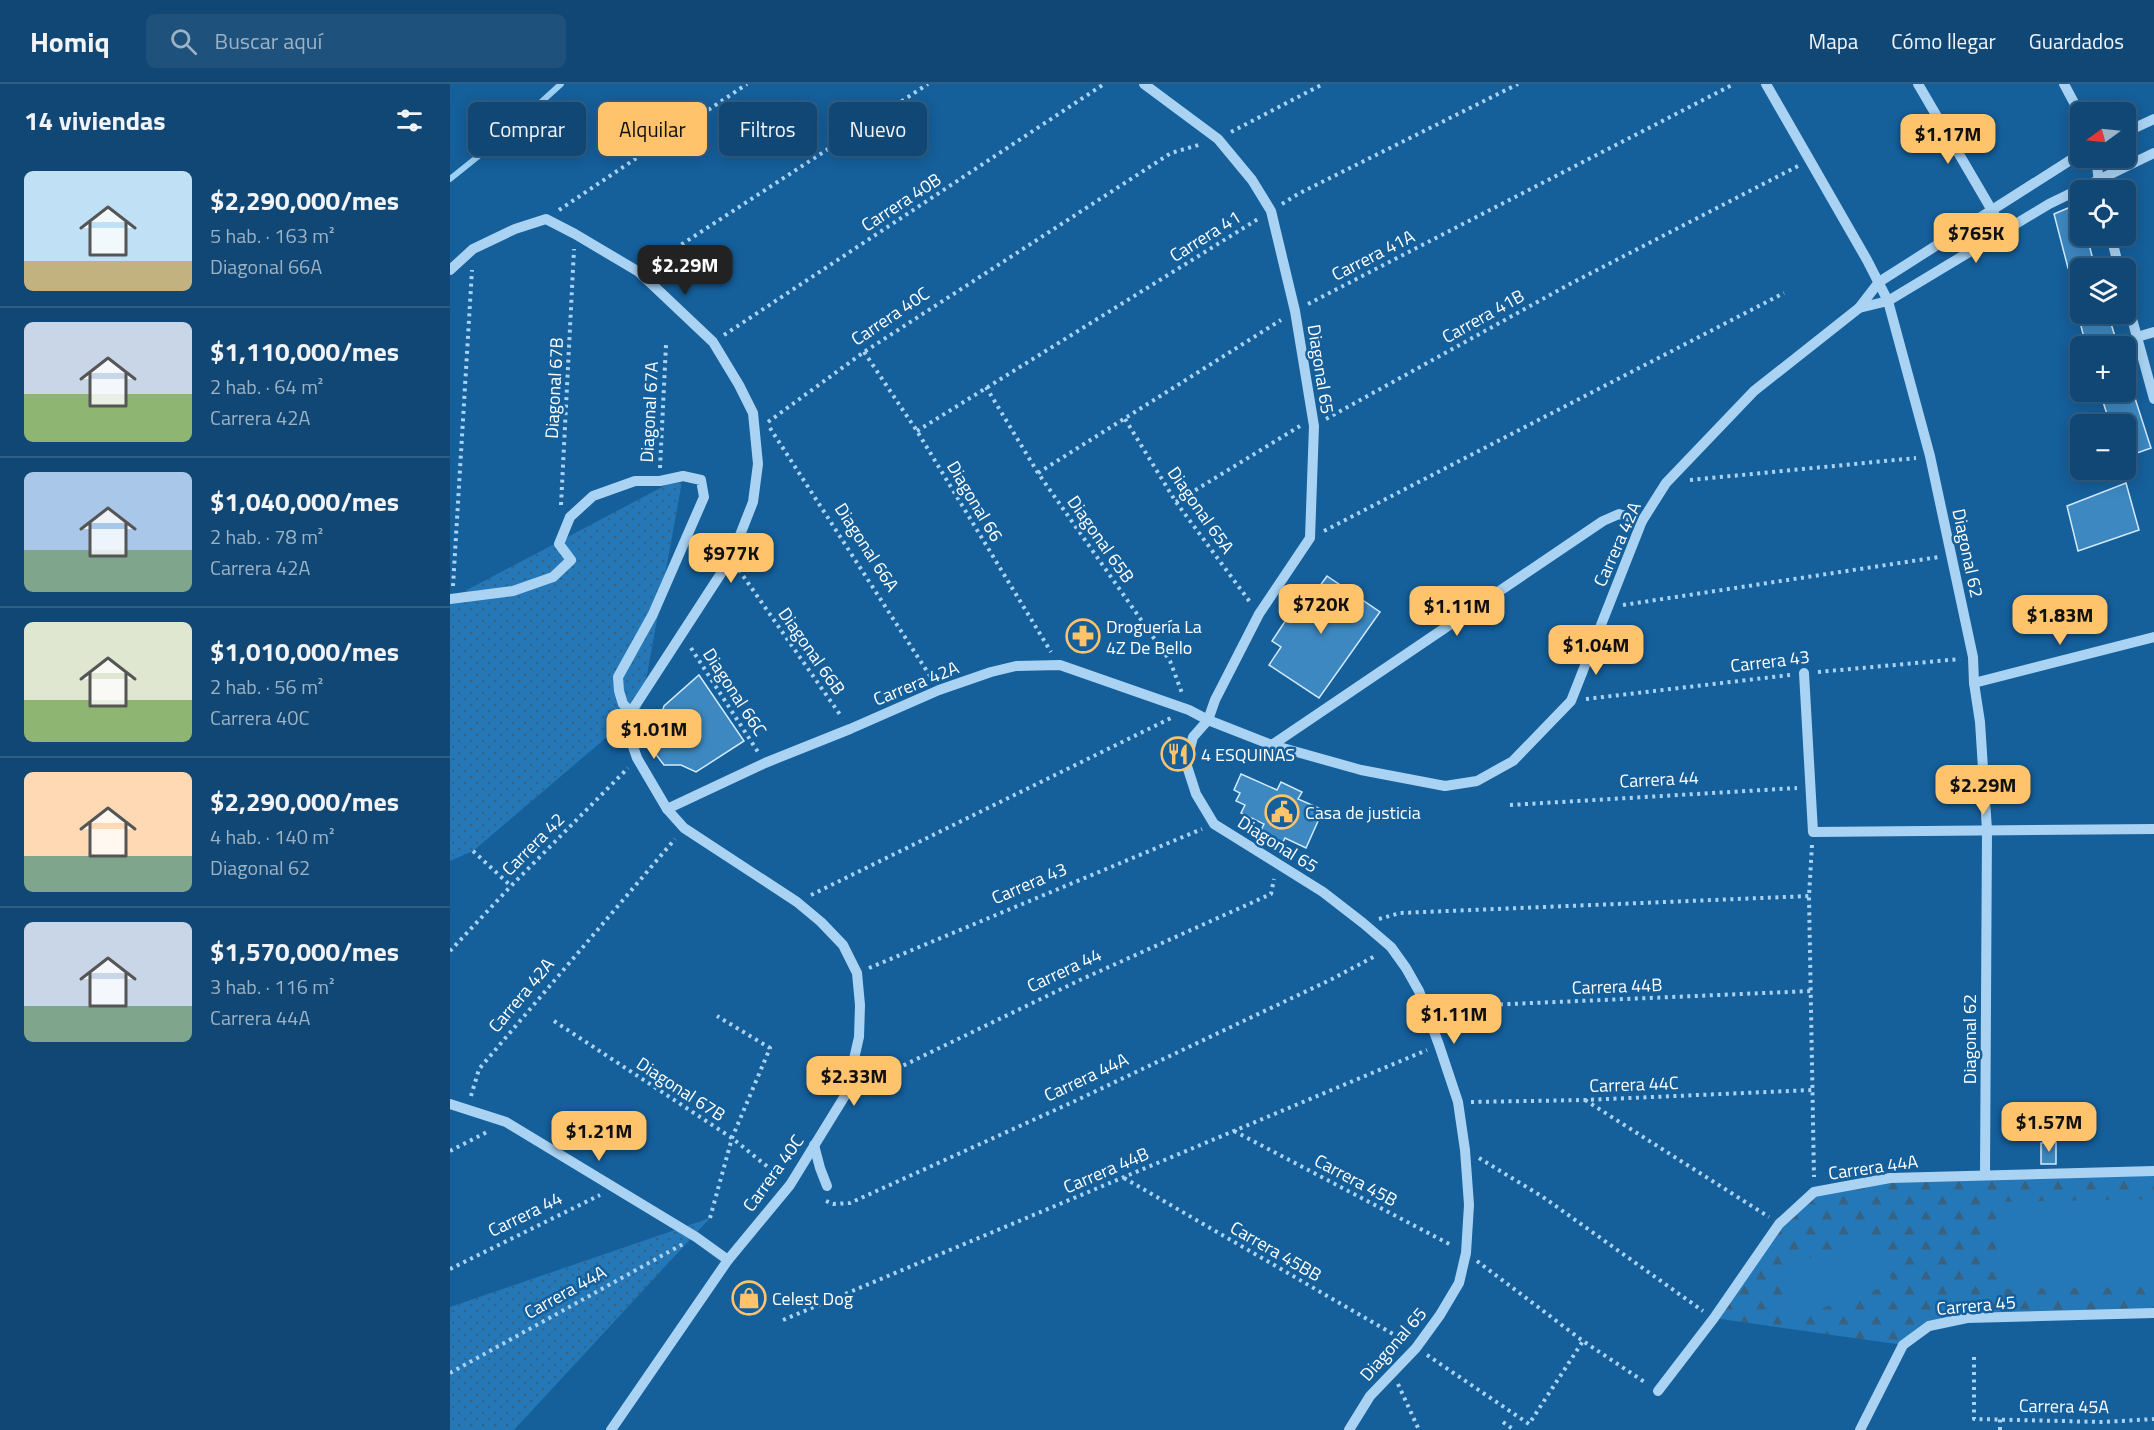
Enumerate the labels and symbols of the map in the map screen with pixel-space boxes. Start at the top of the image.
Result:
north arrow [2070,102,2136,168]
pin: $1.17M [1899,114,1997,165]
street label: Carrera 40B [856,166,946,238]
street label: Carrera 41 [1164,203,1246,269]
pin: $765K [1934,213,2018,264]
street label: Carrera 41A [1327,222,1420,288]
pin: $2.29M [636,245,734,296]
street label: Carrera 40C [845,280,935,352]
street label: Carrera 41B [1437,282,1529,350]
street label: Diagonal 65 [1301,322,1341,416]
street label: Diagonal 67B [538,337,570,439]
street label: Diagonal 67A [633,361,665,463]
street label: Diagonal 66 [940,455,1010,547]
street label: Diagonal 65A [1161,461,1241,559]
street label: Diagonal 65B [1061,490,1141,588]
street label: Diagonal 66A [828,497,906,597]
street label: Carrera 42A [1586,497,1648,591]
street label: Diagonal 62 [1945,506,1991,600]
pin: $977K [689,533,773,584]
pin: $720K [1279,584,1363,635]
pin: $1.11M [1408,586,1506,637]
pin: $1.83M [2011,595,2109,646]
street label: Diagonal 66B [772,602,852,700]
place label: Droguería La 4Z De Bello [1106,613,1202,661]
pharmacy icon: Droguería La 4Z De Bello [1065,618,1101,654]
pin: $1.04M [1547,625,1645,676]
street label: Diagonal 66C [696,643,774,741]
street label: Carrera 43 [1729,643,1811,679]
street label: Carrera 42A [869,653,963,712]
pin: $1.01M [605,709,703,760]
restaurant icon: 4 ESQUINAS [1160,736,1196,772]
place label: 4 ESQUINAS [1201,741,1295,768]
street label: Carrera 44 [1619,763,1699,795]
pin: $2.29M [1934,765,2032,816]
public building icon: Casa de justicia [1264,794,1300,830]
place label: Casa de justicia [1305,799,1421,826]
street label: Carrera 42 [495,806,571,882]
street label: Diagonal 65 [1233,809,1323,879]
street label: Carrera 43 [987,855,1071,911]
street label: Carrera 44 [1022,941,1106,999]
street label: Carrera 42A [482,952,561,1038]
street label: Carrera 44B [1571,971,1663,1001]
pin: $1.11M [1405,994,1503,1045]
street label: Diagonal 62 [1956,994,1983,1084]
street label: Carrera 44A [1039,1046,1133,1108]
street label: Diagonal 67B [631,1050,731,1128]
pin: $2.33M [805,1056,903,1107]
street label: Carrera 44C [1589,1069,1679,1099]
pin: $1.57M [2000,1102,2098,1153]
pin: $1.21M [550,1111,648,1162]
street label: Carrera 40C [736,1129,810,1217]
street label: Carrera 44B [1059,1140,1153,1200]
street label: Carrera 45B [1310,1147,1402,1213]
street label: Carrera 44A [1826,1147,1920,1187]
street label: Carrera 44 [483,1184,567,1244]
street label: Carrera 45BB [1225,1214,1327,1288]
street label: Carrera 44A [519,1258,611,1326]
shop icon: Celest Dog [731,1280,767,1316]
place label: Celest Dog [772,1285,853,1312]
street label: Carrera 45 [1935,1288,2017,1322]
street label: Diagonal 65 [1353,1301,1433,1387]
street label: Carrera 45A [2019,1392,2110,1420]

